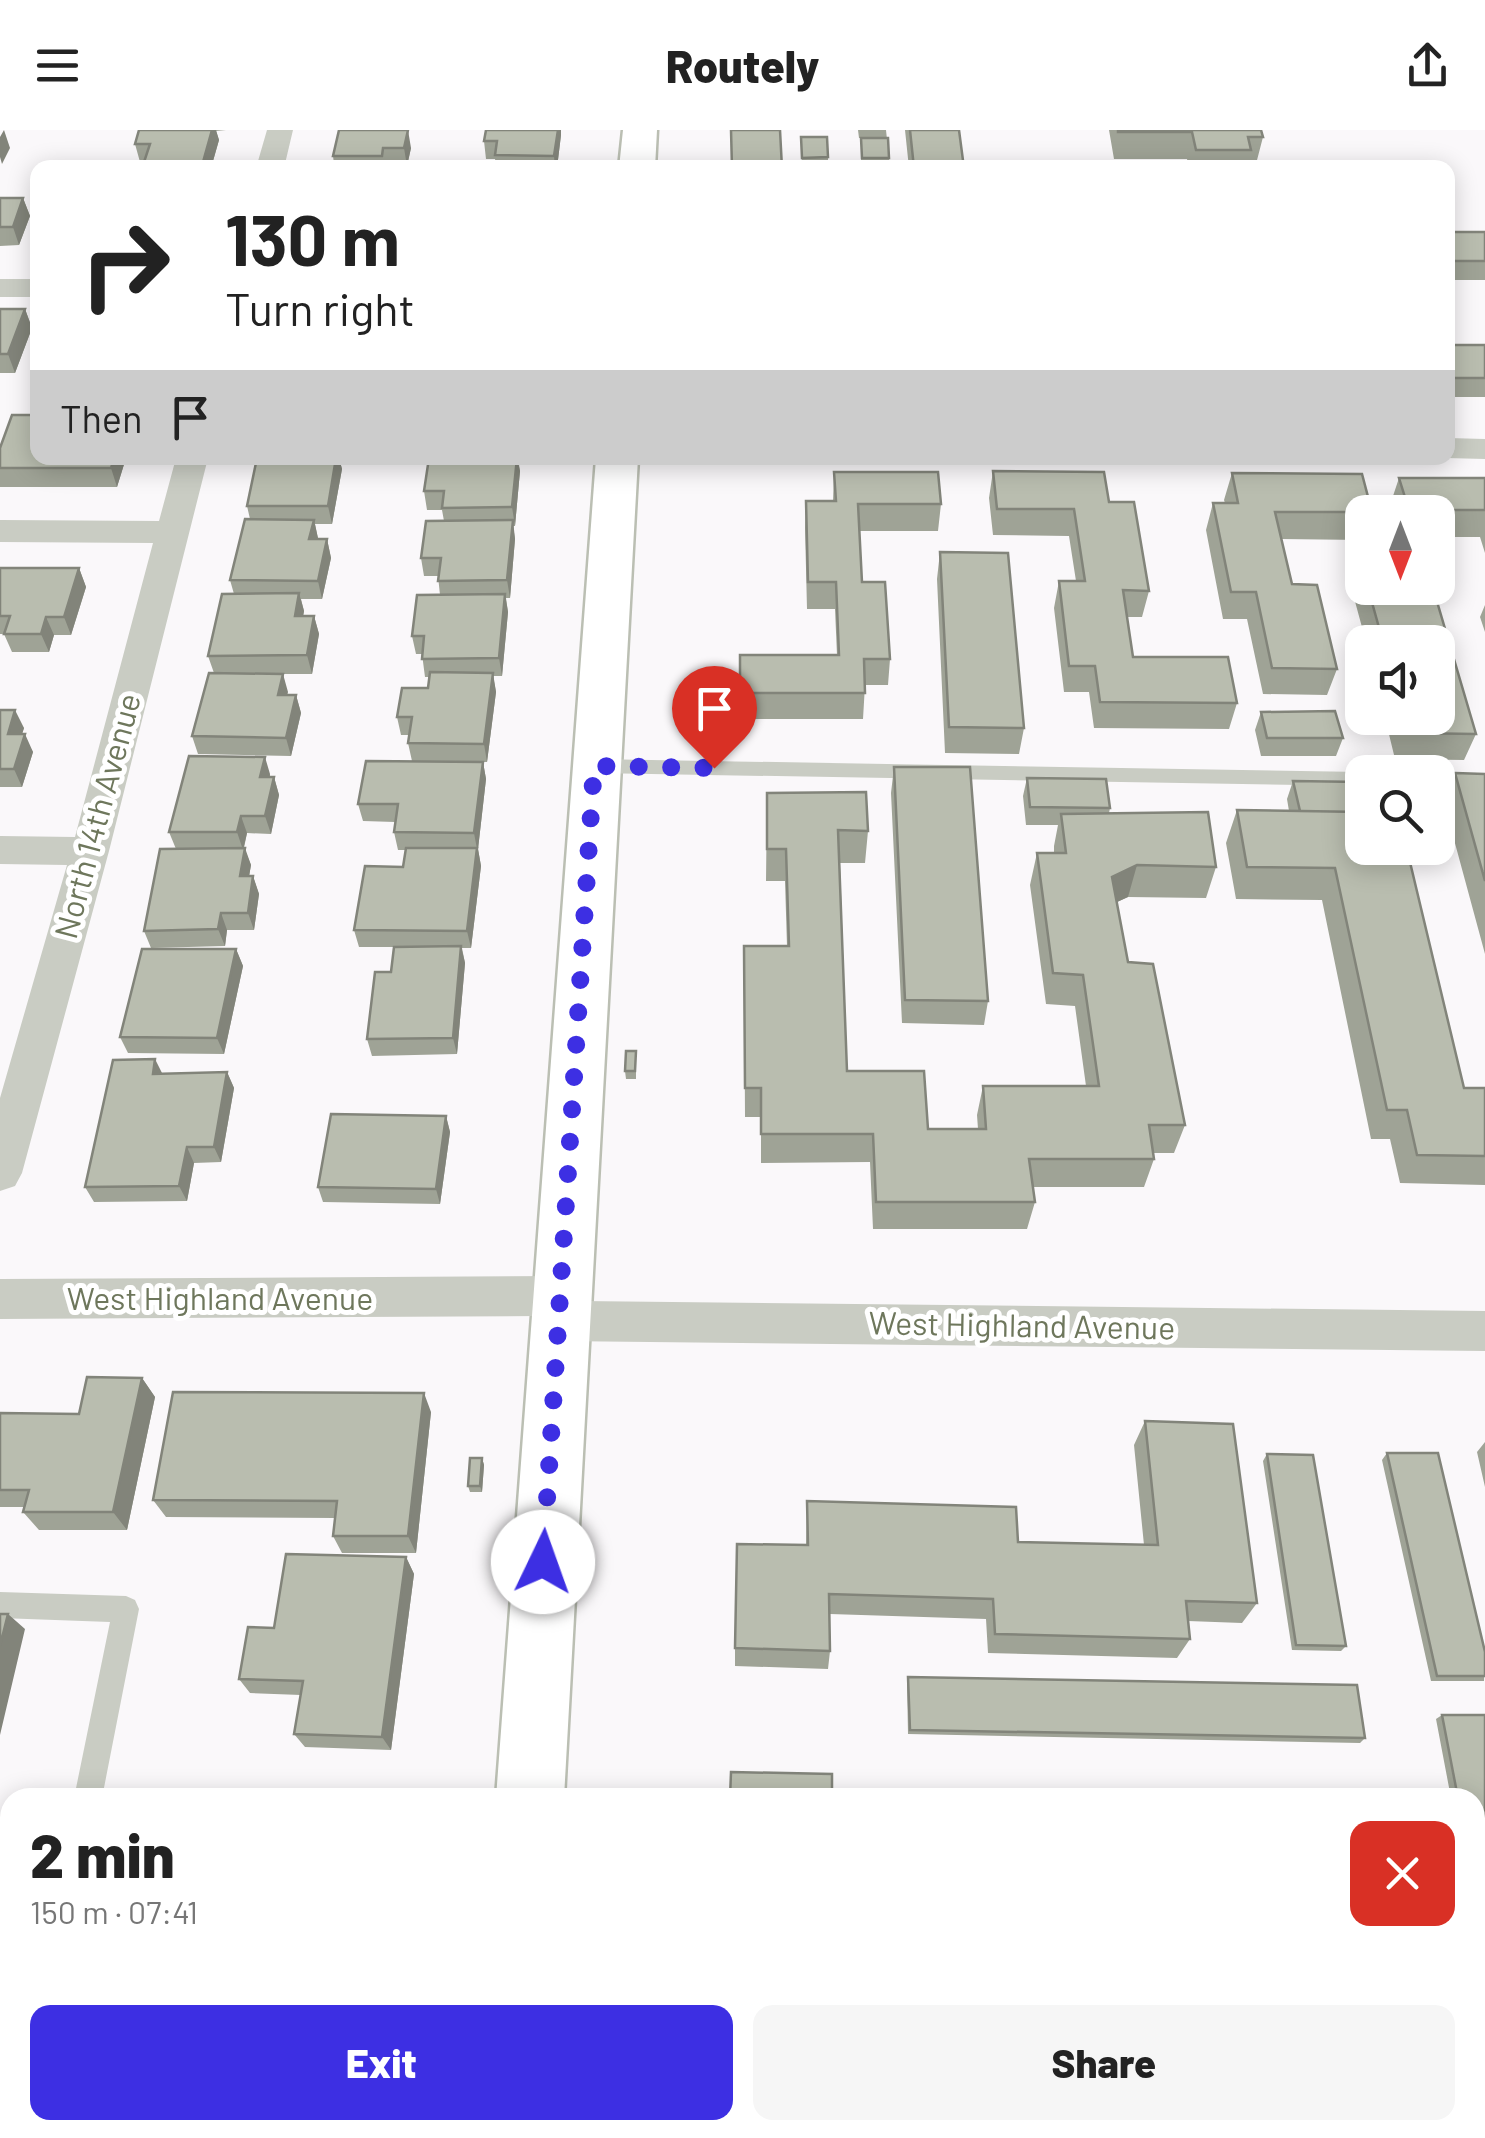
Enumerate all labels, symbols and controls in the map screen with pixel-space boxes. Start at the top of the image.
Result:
icon: menu [30,38,85,93]
text: Routely [666,38,819,92]
icon: share [1400,38,1455,93]
text: 130 m [225,196,400,280]
icon: right [60,200,190,330]
text: Turn right [225,281,415,335]
icon: arrive [163,390,218,445]
text: Then [60,395,143,441]
north arrow [1345,495,1455,605]
map controls [1345,495,1455,865]
button: sound [1345,625,1455,735]
pin [672,666,757,769]
icon: arrive [687,681,742,736]
street label: North 14th Avenue [45,689,147,942]
button: search [1345,755,1455,865]
street label: West Highland Avenue [67,1278,373,1316]
street label: West Highland Avenue [868,1302,1176,1346]
position arrow [491,1510,595,1614]
text: 2 min [30,1818,175,1890]
button: close [1350,1821,1455,1926]
text: 150 m · 07:41 [30,1892,198,1930]
button: Exit [30,2005,733,2120]
button: Share [753,2005,1455,2120]

